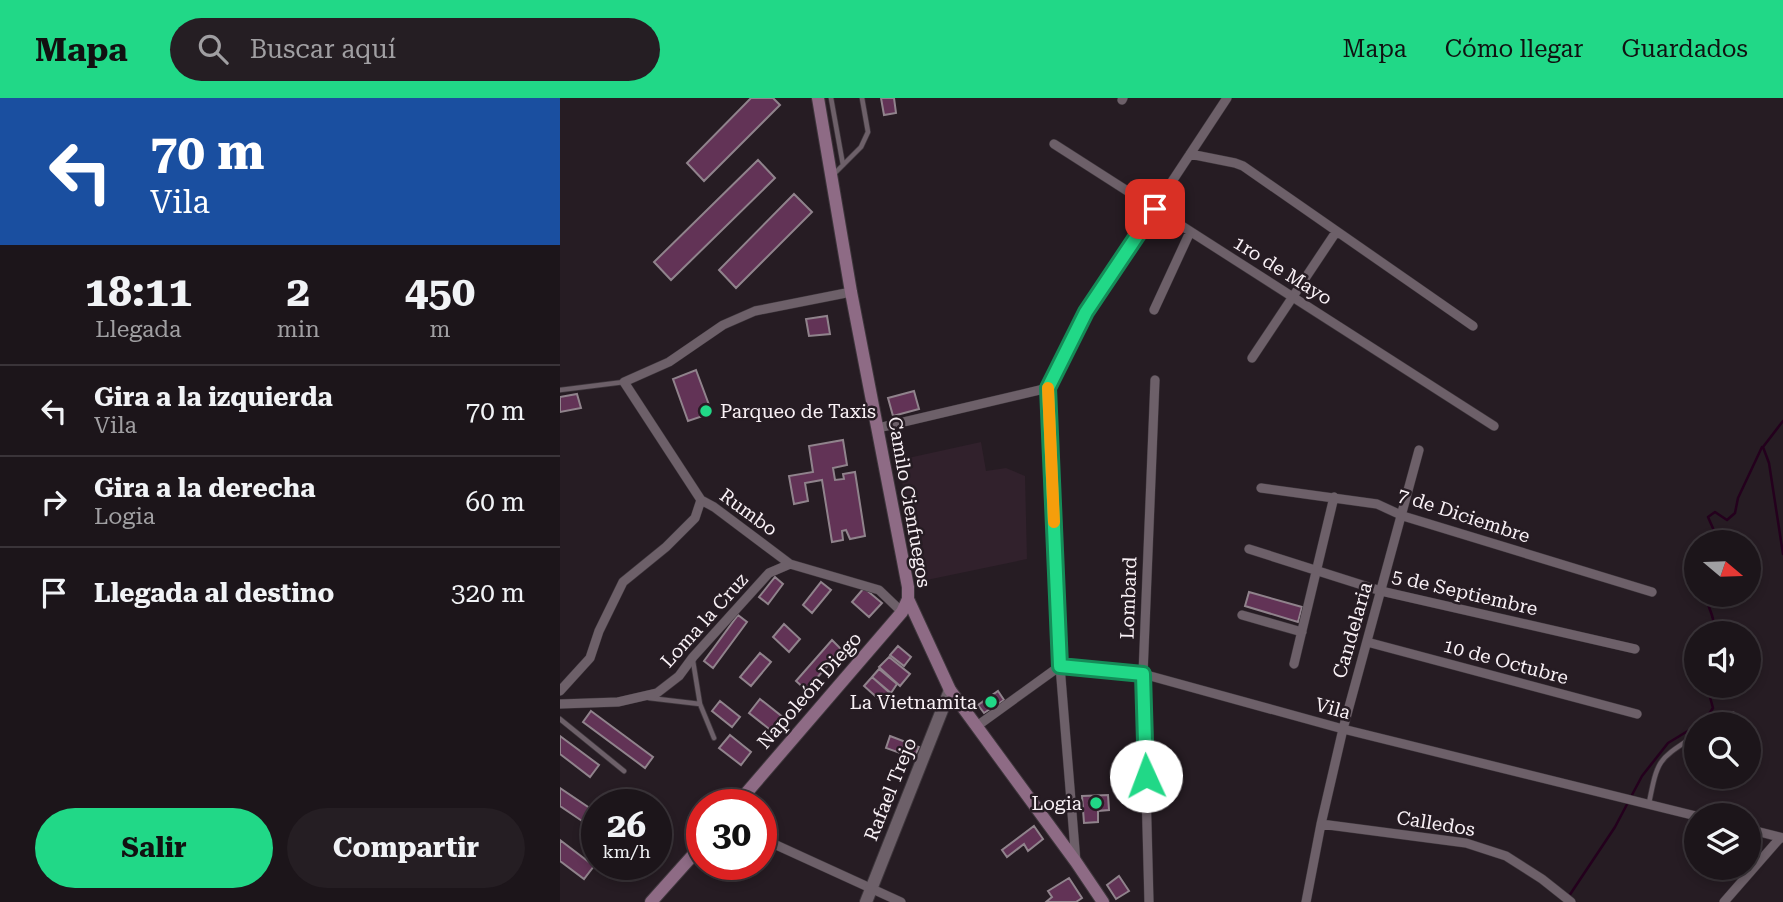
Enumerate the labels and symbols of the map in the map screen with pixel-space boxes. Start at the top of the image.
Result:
pin [1125,179,1185,239]
street label: 1ro de Mayo [1229,231,1336,310]
place label: Parqueo de Taxis [720,400,876,423]
marker: Parqueo de Taxis [698,403,714,419]
street label: Camilo Cienfuegos [883,415,936,589]
street label: 7 de Diciembre [1395,483,1533,548]
street label: Rumbo [715,484,782,541]
north arrow [1684,530,1760,607]
street label: Lombard [1116,556,1141,640]
street label: 5 de Septiembre [1390,565,1540,620]
street label: Loma la Cruz [656,568,753,672]
street label: Candelaria [1328,579,1377,681]
street label: Napoleón Diego [752,627,866,754]
street label: 10 de Octubre [1441,634,1571,689]
place label: La Vietnamita [850,691,978,714]
street label: Vila [1313,693,1354,724]
marker: La Vietnamita [983,694,999,710]
street label: Rafael Trejo [859,734,922,844]
position arrow [1109,739,1183,813]
speed limit sign: 30 [686,789,777,880]
place label: Logia [1031,792,1083,815]
marker: Logia [1088,795,1104,811]
street label: Calledos [1395,806,1477,841]

